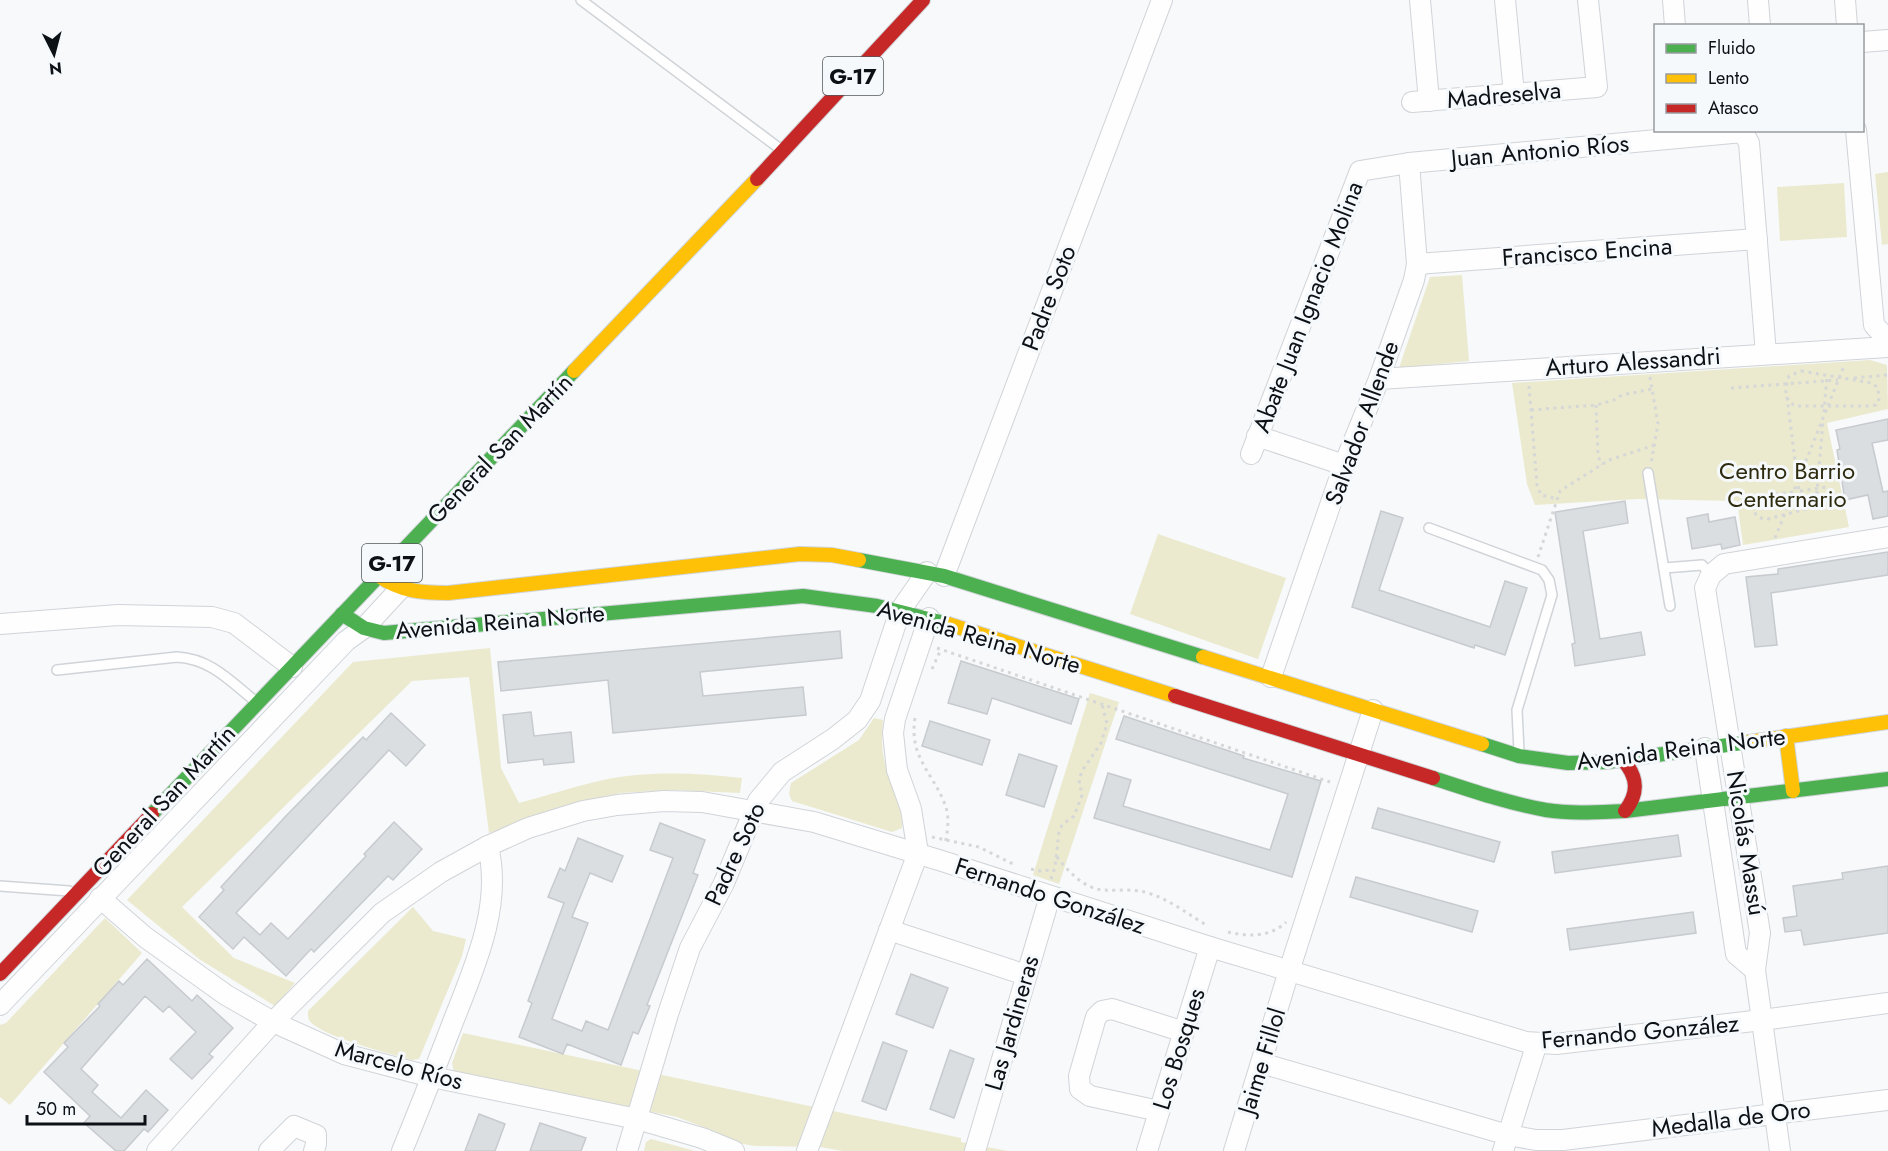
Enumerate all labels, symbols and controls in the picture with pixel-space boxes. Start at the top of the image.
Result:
north arrow [24,24,84,84]
legend [1654,24,1864,132]
text: Fluido [1708,35,1756,61]
text: N [48,56,63,81]
road number: G-17 [823,57,883,95]
text: Lento [1708,65,1749,91]
street label: Madreselva [1445,72,1563,117]
text: Atasco [1708,95,1759,121]
street label: Juan Antonio Ríos [1446,125,1630,176]
street label: Abate Juan Ignacio Molina [1243,176,1372,437]
street label: Francisco Encina [1501,228,1673,275]
street label: Padre Soto [1012,240,1085,356]
street label: Salvador Allende [1316,336,1407,510]
street label: Arturo Alessandri [1544,338,1722,385]
street label: General San Martín [419,366,581,532]
park label: Centro Barrio Centernario [1719,453,1855,516]
road number: G-17 [362,544,422,582]
street label: Avenida Reina Norte [873,591,1085,682]
street label: Avenida Reina Norte [394,595,606,648]
street label: General San Martín [84,717,244,885]
street label: Avenida Reina Norte [1575,718,1787,779]
street label: Nicolás Massú [1718,768,1775,918]
street label: Padre Soto [695,796,774,911]
street label: Fernando González [951,848,1150,943]
street label: Las Jardineras [976,951,1048,1095]
street label: Los Bosques [1143,984,1214,1114]
street label: Jaime Fillol [1228,1003,1294,1121]
street label: Fernando González [1540,1005,1740,1058]
street label: Marcelo Ríos [331,1031,467,1098]
scale bar [27,1088,146,1126]
street label: Medalla de Oro [1649,1091,1812,1146]
text: 50 m [36,1096,76,1122]

